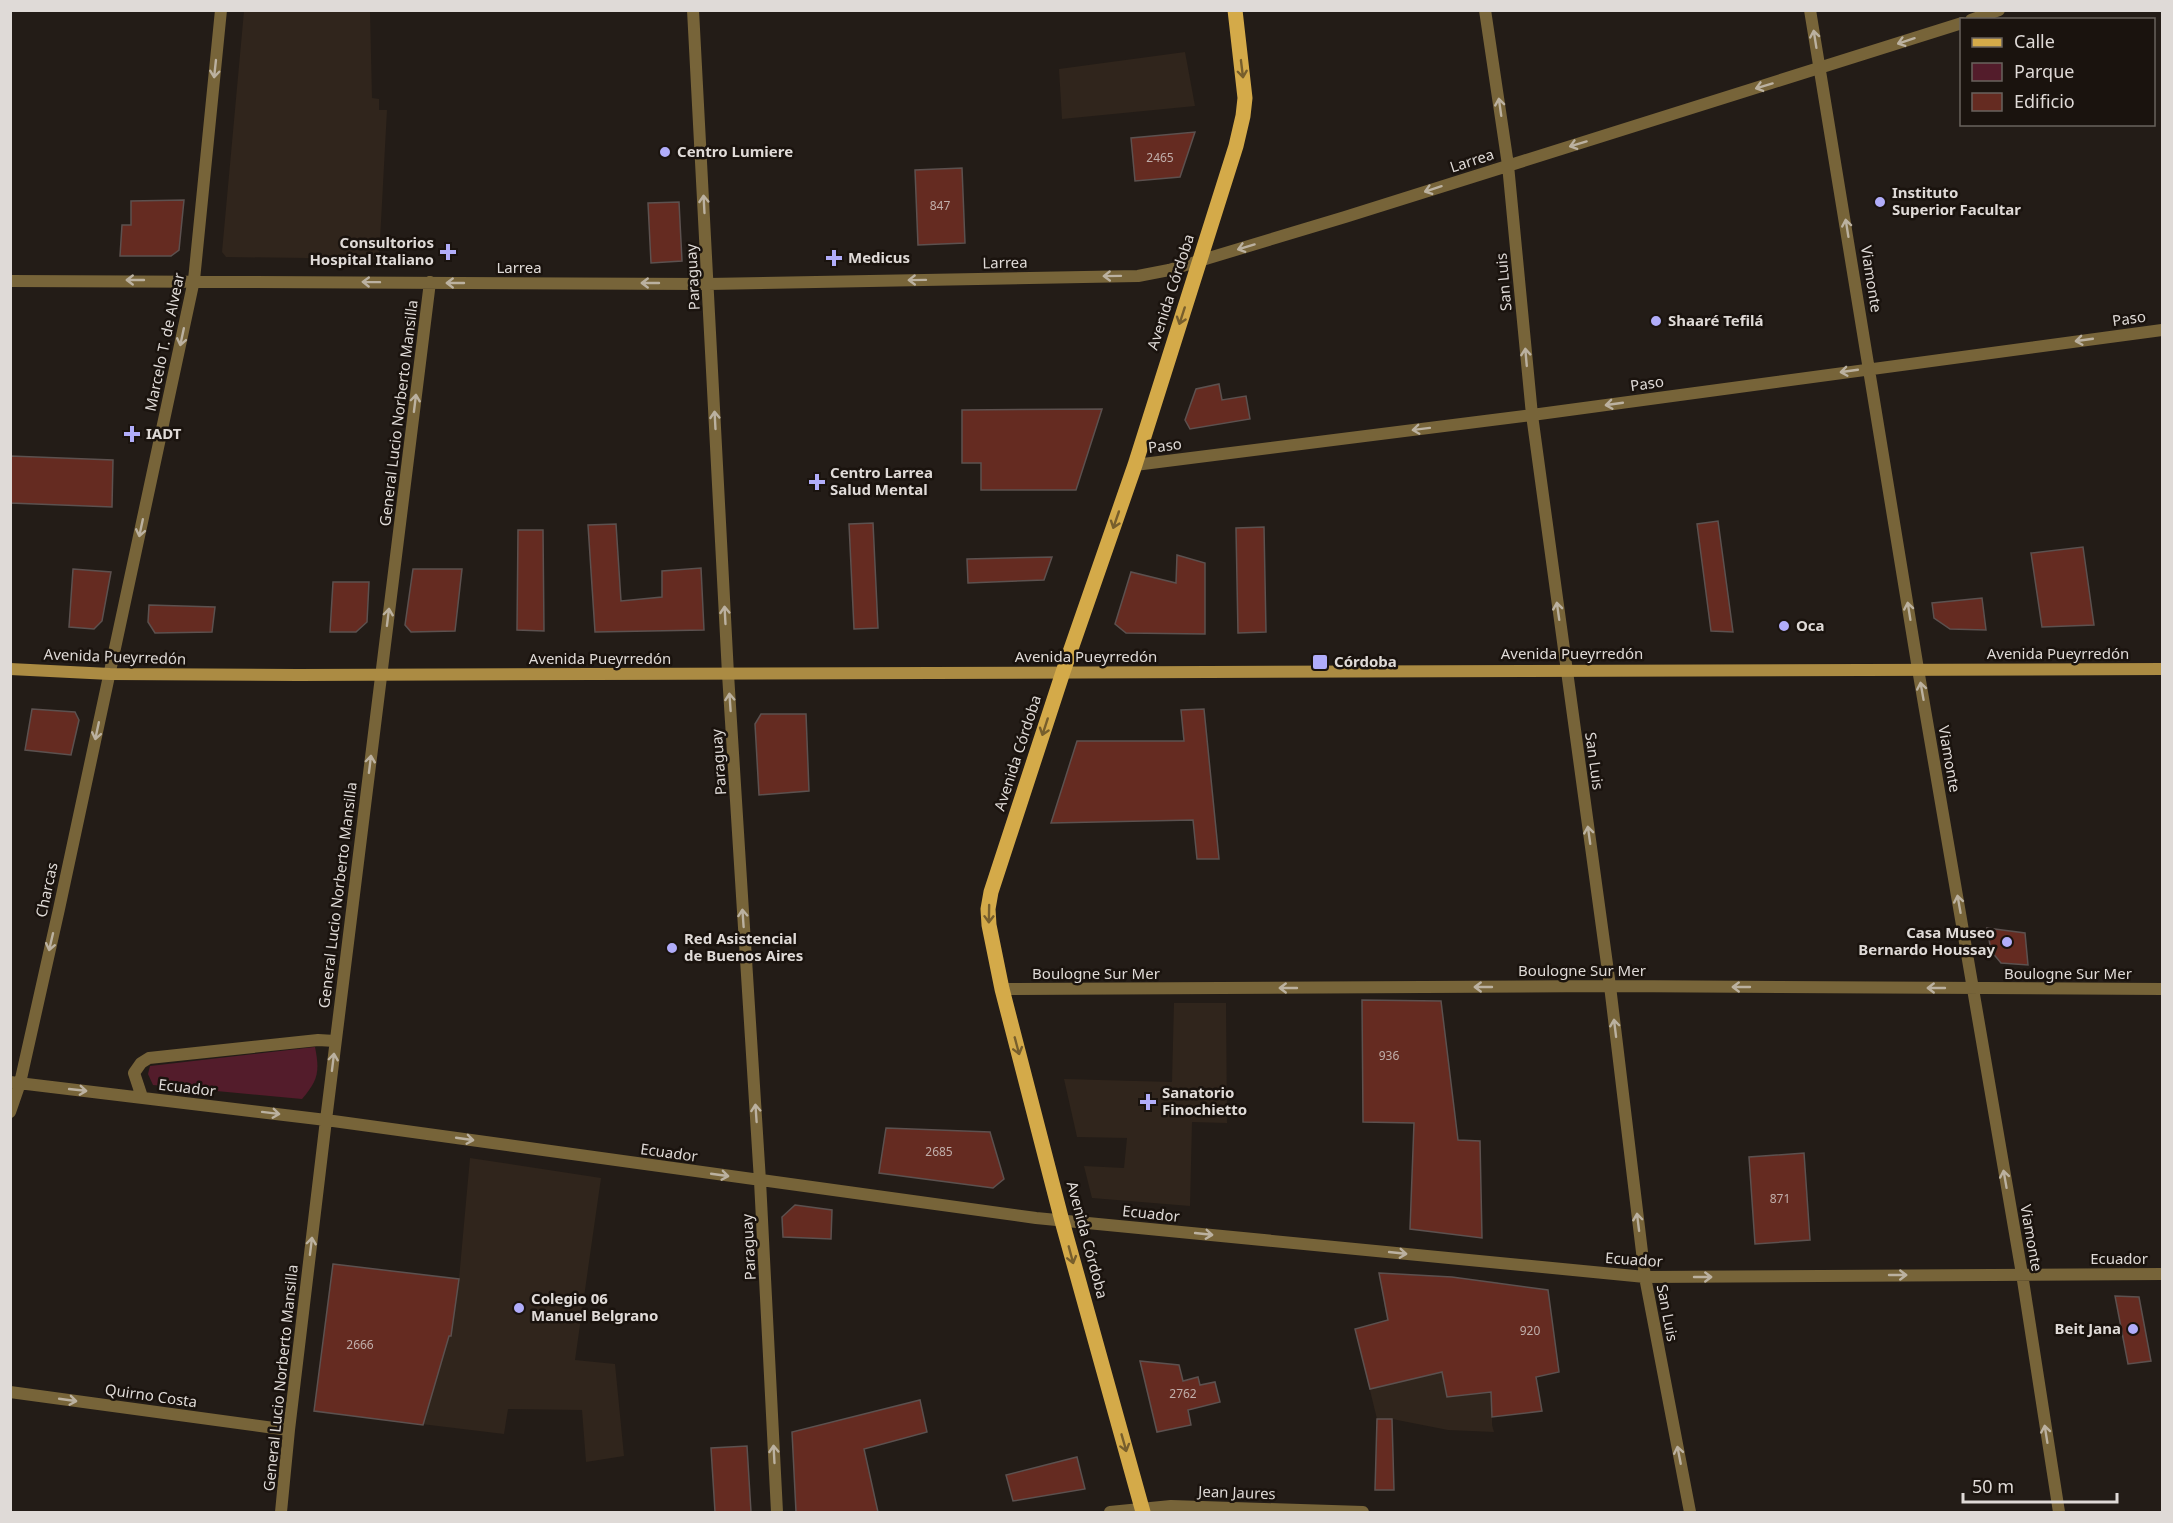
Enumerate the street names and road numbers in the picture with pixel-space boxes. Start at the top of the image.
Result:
street label: Larrea [1447,144,1496,177]
street label: Avenida Córdoba [1142,231,1198,352]
street label: Paraguay [680,243,704,311]
street label: Viamonte [1857,244,1887,314]
street label: Larrea [982,252,1028,272]
street label: San Luis [1491,252,1515,312]
street label: Larrea [496,257,542,277]
street label: Marcelo T. de Alvear [140,271,189,413]
street label: General Lucio Norberto Mansilla [374,299,422,527]
street label: Paso [2111,306,2147,330]
street label: Paso [1629,371,1665,395]
street label: Paso [1147,433,1183,457]
street label: Avenida Pueyrredón [1501,643,1643,663]
street label: Avenida Pueyrredón [1987,643,2129,663]
street label: Avenida Pueyrredón [43,644,187,668]
street label: Avenida Pueyrredón [1015,646,1157,666]
street label: Avenida Pueyrredón [529,648,671,668]
street label: Avenida Córdoba [989,692,1045,813]
street label: Viamonte [1934,724,1966,794]
street label: Paraguay [706,728,730,796]
street label: San Luis [1581,731,1609,791]
street label: General Lucio Norberto Mansilla [313,781,361,1009]
street label: Charcas [30,860,62,919]
street label: Boulogne Sur Mer [1518,960,1646,980]
street label: Boulogne Sur Mer [1032,963,1160,983]
street label: Boulogne Sur Mer [2004,963,2132,983]
street label: Ecuador [157,1074,217,1100]
street label: Ecuador [639,1138,699,1166]
street label: Avenida Córdoba [1063,1179,1113,1301]
street label: Ecuador [1121,1200,1181,1226]
street label: Viamonte [2016,1203,2048,1273]
street label: Paraguay [736,1213,760,1281]
street label: Ecuador [1605,1247,1664,1271]
street label: Ecuador [2090,1248,2148,1268]
street label: General Lucio Norberto Mansilla [258,1264,302,1492]
street label: San Luis [1653,1282,1683,1343]
street label: Quirno Costa [104,1379,199,1411]
street label: Jean Jaures [1196,1481,1276,1503]

